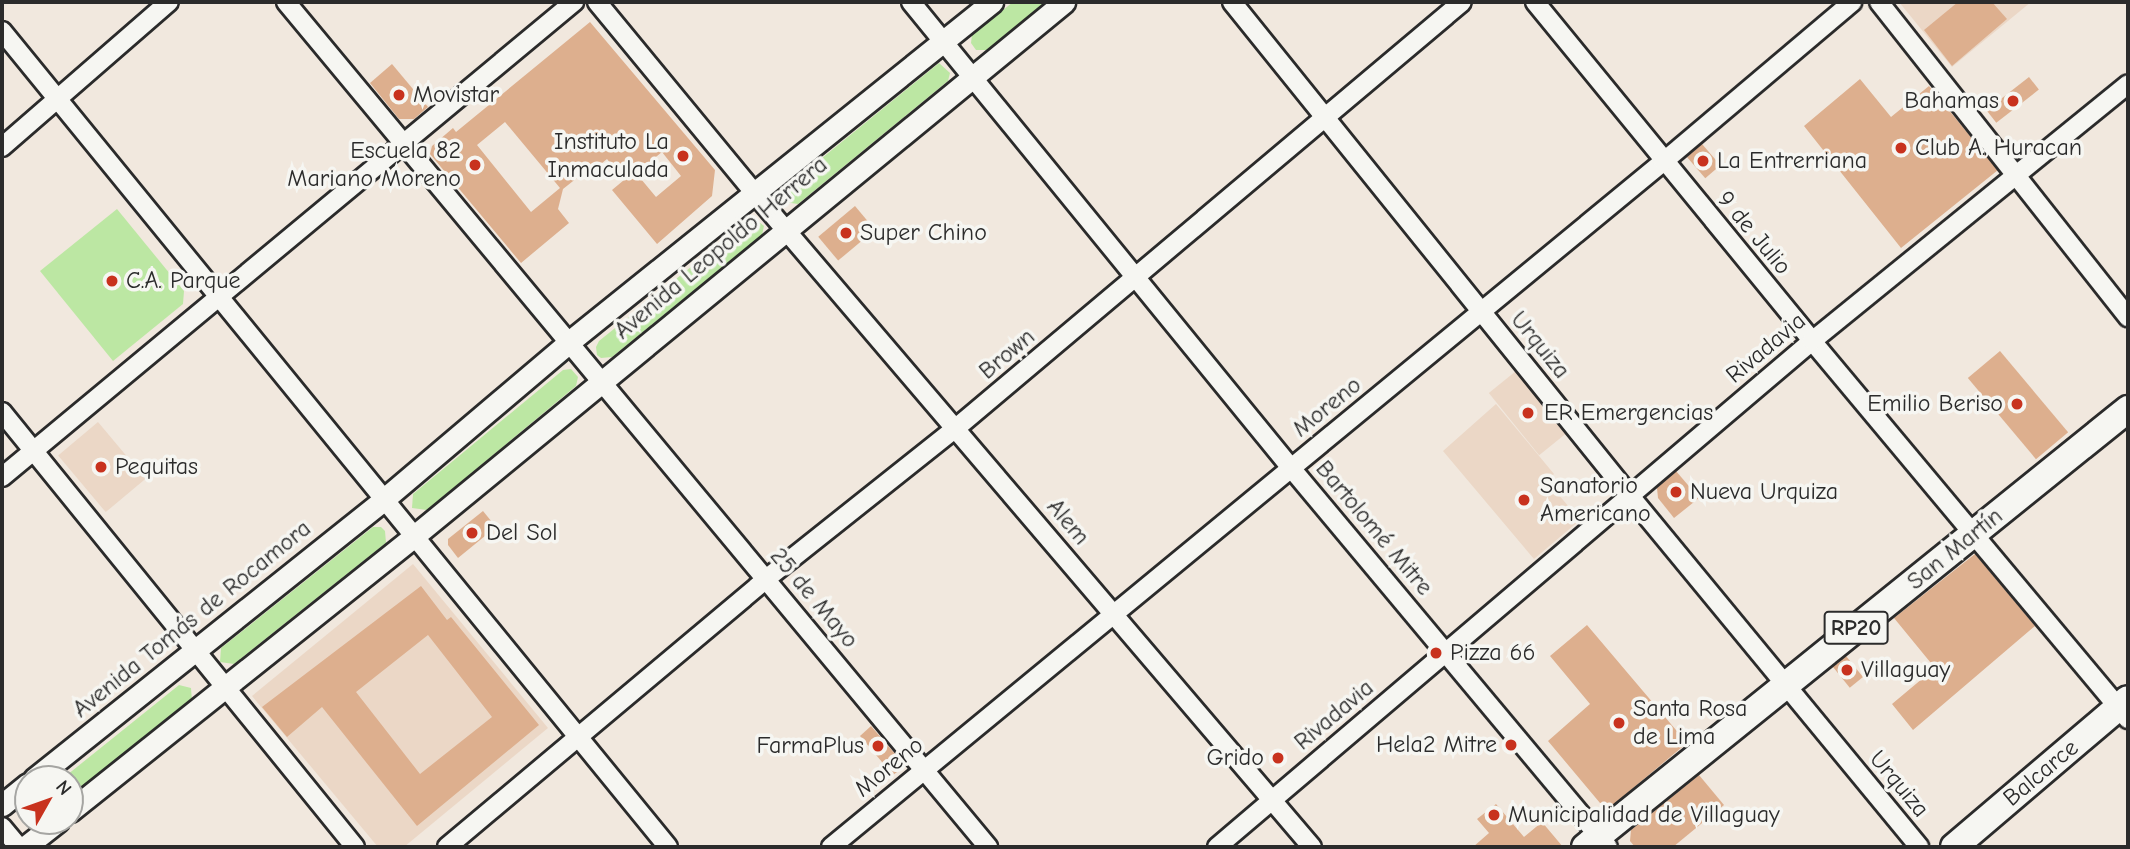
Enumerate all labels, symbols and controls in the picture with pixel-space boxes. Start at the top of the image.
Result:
place label: Movistar [413,81,499,109]
marker: Movistar [391,87,407,103]
place label: Bahamas [1904,87,1999,115]
marker: Bahamas [2005,93,2021,109]
place label: Instituto La Inmaculada [548,128,669,184]
place label: Club A. Huracan [1915,134,2082,162]
place label: Escuela 82 Mariano Moreno [287,137,461,193]
marker: Club A. Huracan [1893,140,1909,156]
place label: La Entrerriana [1717,147,1867,175]
marker: Instituto La Inmaculada [675,148,691,164]
street label: Avenida Leopoldo Herrera [609,150,833,346]
marker: La Entrerriana [1695,153,1711,169]
marker: Escuela 82 Mariano Moreno [467,157,483,173]
street label: 9 de Julio [1711,185,1797,281]
place label: Super Chino [860,219,987,247]
marker: Super Chino [838,225,854,241]
place label: C.A. Parque [126,267,241,295]
marker: C.A. Parque [104,273,120,289]
street label: Urquiza [1504,306,1576,384]
street label: Rivadavia [1720,307,1812,389]
street label: Brown [973,322,1041,386]
street label: Moreno [1287,371,1367,443]
place label: Emilio Beriso [1867,390,2003,418]
marker: Emilio Beriso [2009,396,2025,412]
place label: ER Emergencias [1544,399,1713,427]
marker: ER Emergencias [1518,403,1538,423]
place label: Pequitas [115,453,198,481]
street label: Bartolomé Mitre [1309,455,1439,601]
marker: Pequitas [93,459,109,475]
place label: Sanatorio Americano [1540,472,1651,528]
place label: Nueva Urquiza [1690,478,1838,506]
marker: Nueva Urquiza [1668,484,1684,500]
marker: Sanatorio Americano [1514,490,1534,510]
street label: Alem [1041,493,1095,551]
street label: San Martín [1901,502,2009,596]
street label: Avenida Tomás de Rocamora [67,514,317,724]
place label: Del Sol [486,519,558,547]
marker: Del Sol [464,525,480,541]
street label: 25 de Mayo [764,542,864,654]
road number: RP20 [1823,608,1889,648]
place label: Pizza 66 [1450,639,1536,667]
marker: Pizza 66 [1428,645,1444,661]
place label: Villaguay [1861,656,1950,684]
marker: Villaguay [1839,662,1855,678]
street label: Rivadavia [1288,674,1380,756]
place label: Santa Rosa de Lima [1633,695,1747,751]
marker: Santa Rosa de Lima [1611,715,1627,731]
street label: Moreno [849,731,929,803]
place label: Hela2 Mitre [1376,731,1497,759]
place label: FarmaPlus [756,732,864,760]
street label: Balcarce [1998,733,2084,813]
marker: Hela2 Mitre [1503,737,1519,753]
marker: FarmaPlus [870,738,886,754]
place label: Grido [1206,744,1264,772]
street label: Urquiza [1863,745,1935,823]
marker: Grido [1270,750,1286,766]
north arrow [14,765,84,835]
text: N [51,776,76,800]
place label: Municipalidad de Villaguay [1508,801,1780,829]
marker: Municipalidad de Villaguay [1486,807,1502,823]

